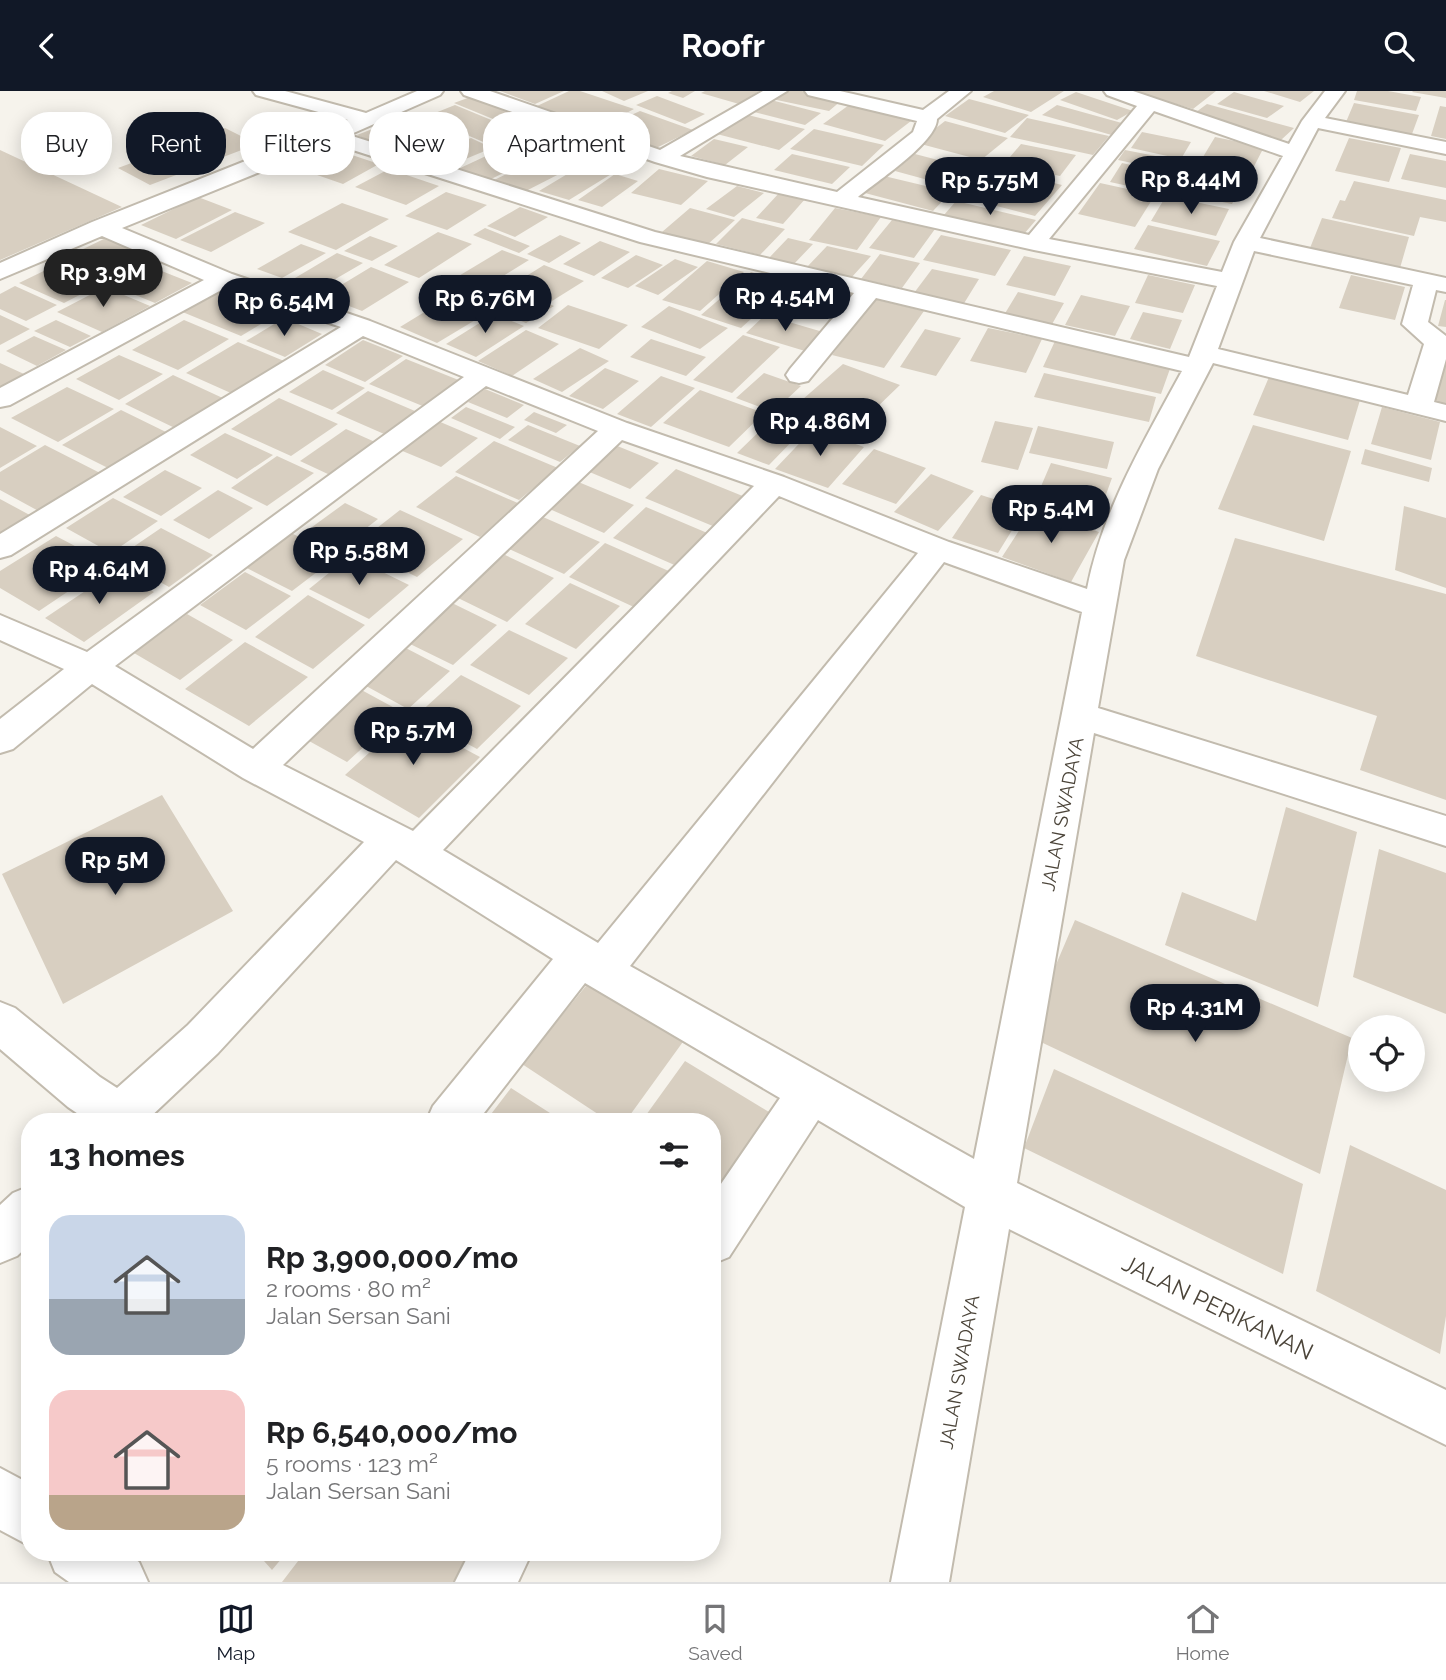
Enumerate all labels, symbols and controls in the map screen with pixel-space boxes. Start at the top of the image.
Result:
icon: back [28,27,66,65]
text: Roofr [681,27,765,64]
icon: search [1380,27,1418,65]
chip: Buy [21,112,112,175]
chip: Rent [126,112,226,175]
chip: Filters [240,112,355,175]
chip: New [369,112,469,175]
chip: Apartment [483,112,650,175]
pin: Rp 5.75M [918,157,1062,217]
pin: Rp 8.44M [1119,157,1263,216]
text: Rp 8.44M [1141,165,1241,192]
text: Rp 5.75M [941,166,1039,193]
pin: Rp 3.9M [38,249,168,309]
text: Rp 3.9M [60,258,146,285]
pin: Rp 4.54M [713,273,857,333]
pin: Rp 6.76M [413,275,557,335]
pin: Rp 6.54M [212,279,356,338]
text: Rp 4.54M [735,282,835,309]
text: Rp 6.76M [435,284,535,311]
text: Rp 6.54M [234,287,334,314]
pin: Rp 4.86M [748,399,892,458]
text: Rp 4.86M [769,407,871,434]
pin: Rp 5.4M [986,485,1116,545]
text: Rp 5.4M [1008,494,1094,521]
pin: Rp 5.58M [287,527,431,587]
text: Rp 5.58M [309,536,409,563]
pin: Rp 4.64M [27,547,171,606]
text: Rp 4.64M [49,555,149,582]
pin: Rp 5.7M [348,707,478,767]
text: Rp 5.7M [370,716,456,743]
street label: JALAN SWADAYA [1036,735,1088,893]
pin: Rp 5M [66,837,164,897]
text: Rp 5M [81,846,149,873]
pin: Rp 4.31M [1123,985,1267,1044]
text: Rp 4.31M [1146,993,1244,1020]
map controls [1348,1015,1425,1092]
button: locate [1348,1015,1425,1092]
icon: filters [655,1136,693,1174]
text: 13 homes [49,1138,185,1173]
text: Rp 3,900,000/mo [266,1240,518,1275]
icon: home [105,1243,189,1327]
street label: JALAN PERIKANAN [1118,1249,1318,1365]
text: 2 rooms · 80 m² [266,1275,431,1302]
street label: JALAN SWADAYA [935,1293,983,1451]
text: Jalan Sersan Sani [266,1302,451,1329]
text: Rp 6,540,000/mo [266,1415,517,1450]
icon: home [105,1418,189,1502]
text: 5 rooms · 123 m² [266,1450,438,1477]
text: Jalan Sersan Sani [266,1477,451,1504]
tab: Map [217,1600,255,1664]
tab: Saved [688,1600,743,1664]
tab: Home [1176,1600,1229,1664]

